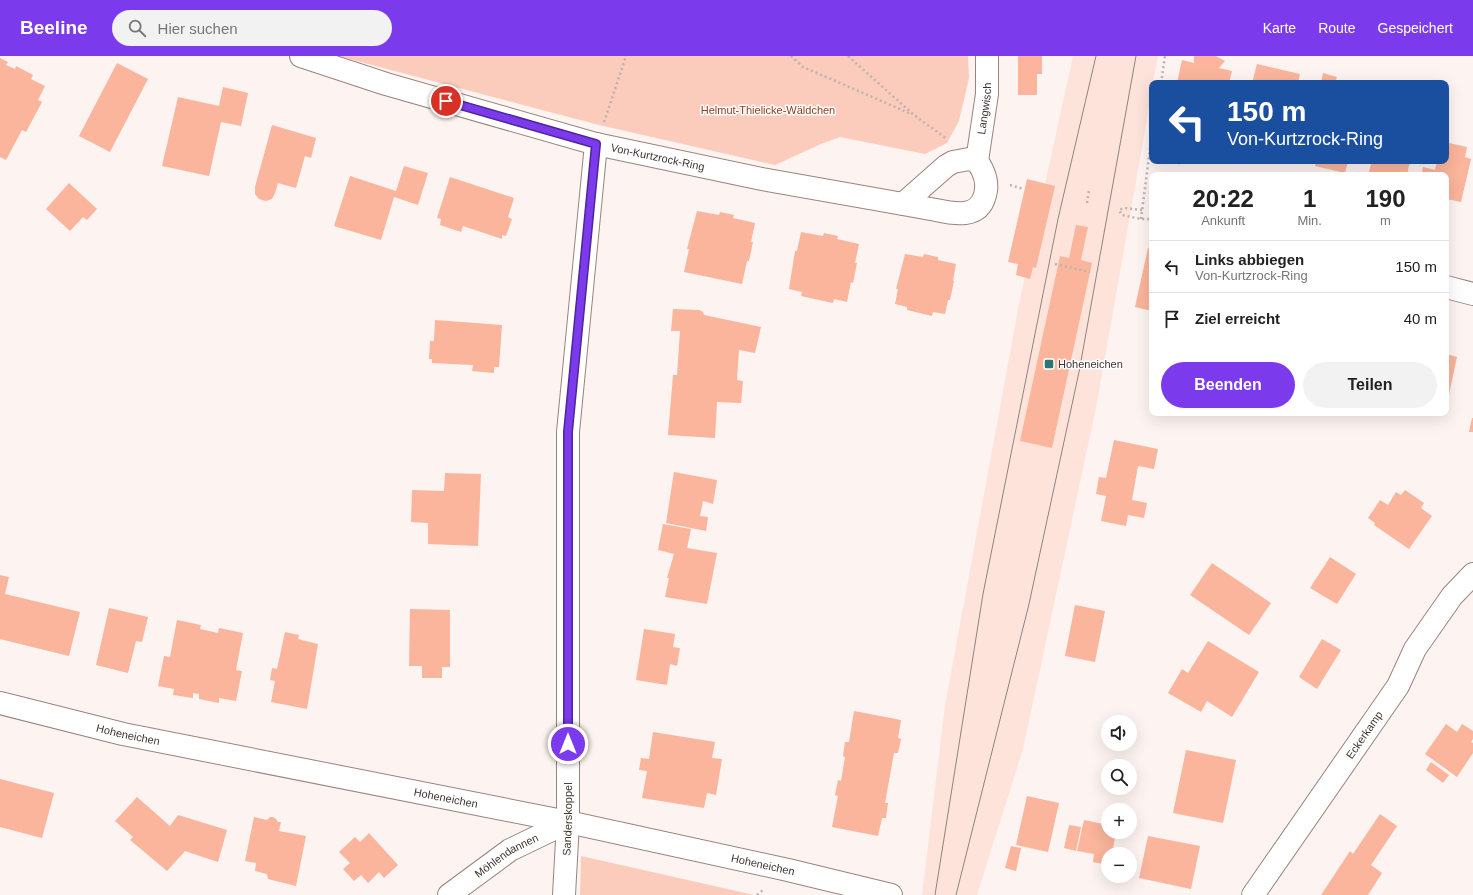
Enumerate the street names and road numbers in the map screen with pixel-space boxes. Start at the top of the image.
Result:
street label: Langwisch [975,83,993,135]
street label: Von-Kurtzrock-Ring [610,141,706,173]
street label: Eckerkamp [1344,709,1385,761]
street label: Hoheneichen [95,722,161,747]
street label: Sanderskoppel [560,782,574,856]
street label: Hoheneichen [413,786,479,810]
street label: Möhlendannen [472,831,540,880]
street label: Hoheneichen [730,852,796,877]

